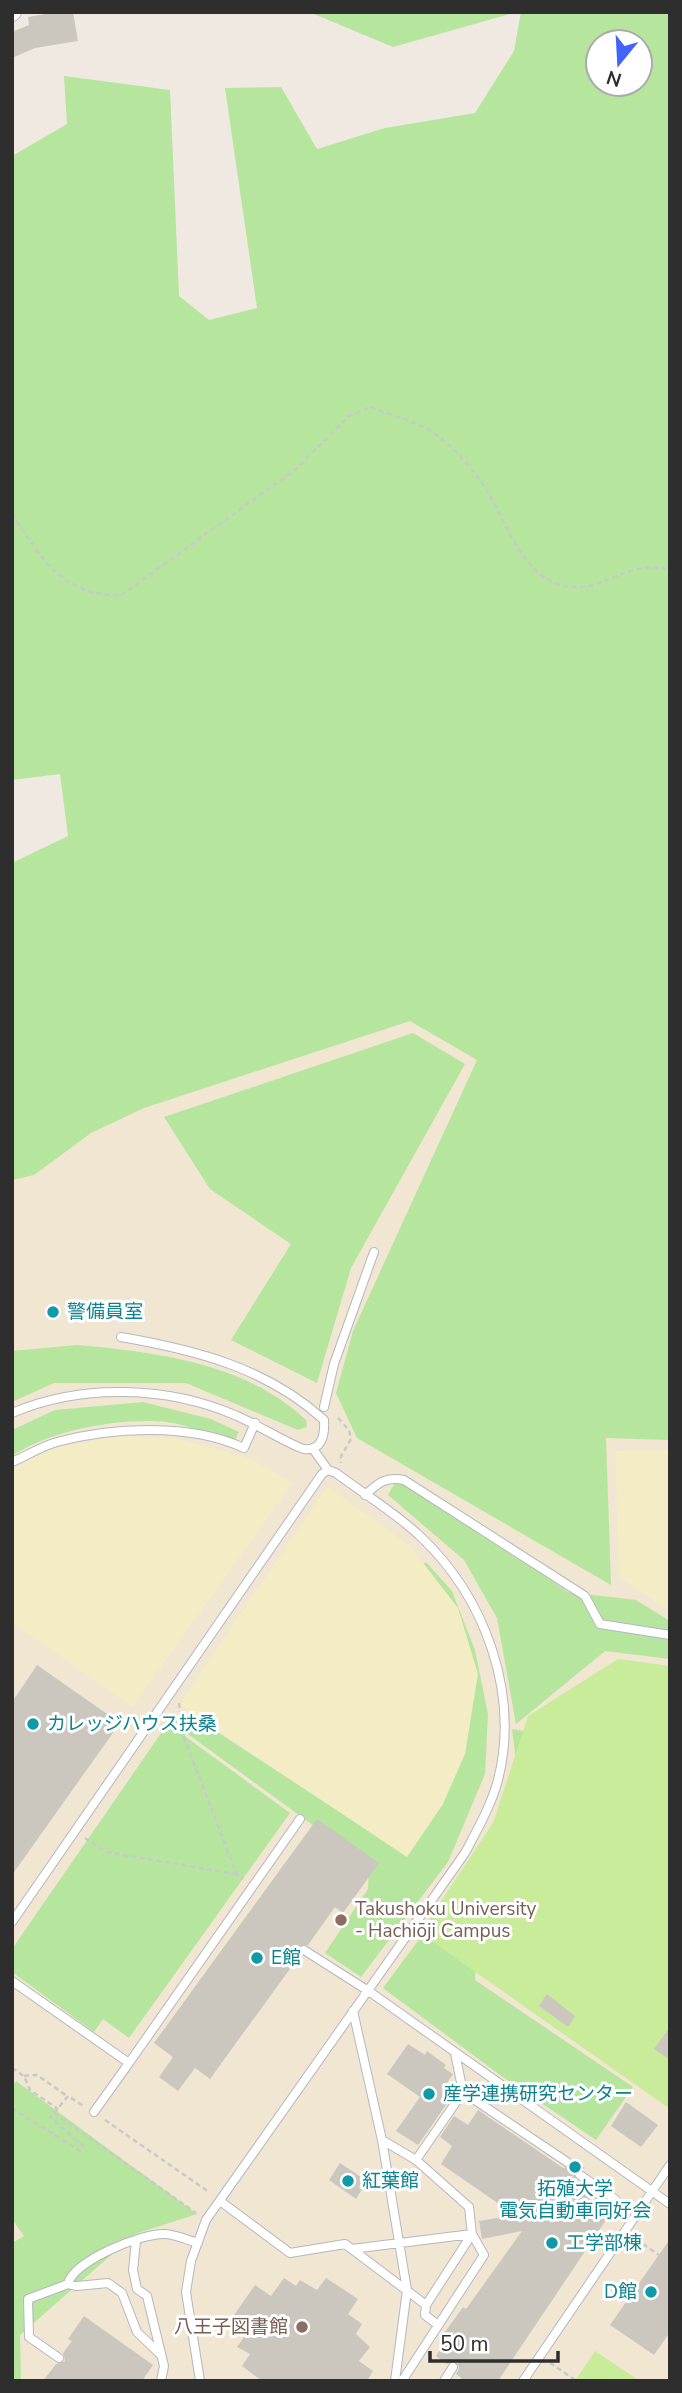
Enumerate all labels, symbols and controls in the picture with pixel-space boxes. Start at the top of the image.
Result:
north arrow [584,28,654,98]
text: N [603,64,625,93]
place label: 警備員室 [67,1299,143,1325]
marker: 警備員室 [45,1304,61,1320]
place label: カレッジハウス扶桑 [47,1711,217,1737]
marker: カレッジハウス扶桑 [25,1716,41,1732]
place label: Takushoku University - Hachiōji Campus [355,1896,537,1944]
marker: Takushoku University - Hachiōji Campus [333,1912,349,1928]
place label: E館 [271,1945,301,1971]
marker: E館 [249,1950,265,1966]
place label: 産学連携研究センター [443,2081,633,2107]
marker: 産学連携研究センター [421,2086,437,2102]
marker: 拓殖大学 電気自動車同好会 [567,2159,583,2175]
place label: 紅葉館 [362,2168,419,2194]
marker: 紅葉館 [340,2173,356,2189]
place label: 拓殖大学 電気自動車同好会 [499,2176,651,2224]
place label: 工学部棟 [566,2230,642,2256]
marker: 工学部棟 [544,2235,560,2251]
place label: D館 [604,2279,637,2305]
marker: D館 [643,2284,659,2300]
place label: 八王子図書館 [174,2314,288,2340]
marker: 八王子図書館 [294,2319,310,2335]
scale bar [430,2320,558,2364]
text: 50 m [440,2330,489,2358]

